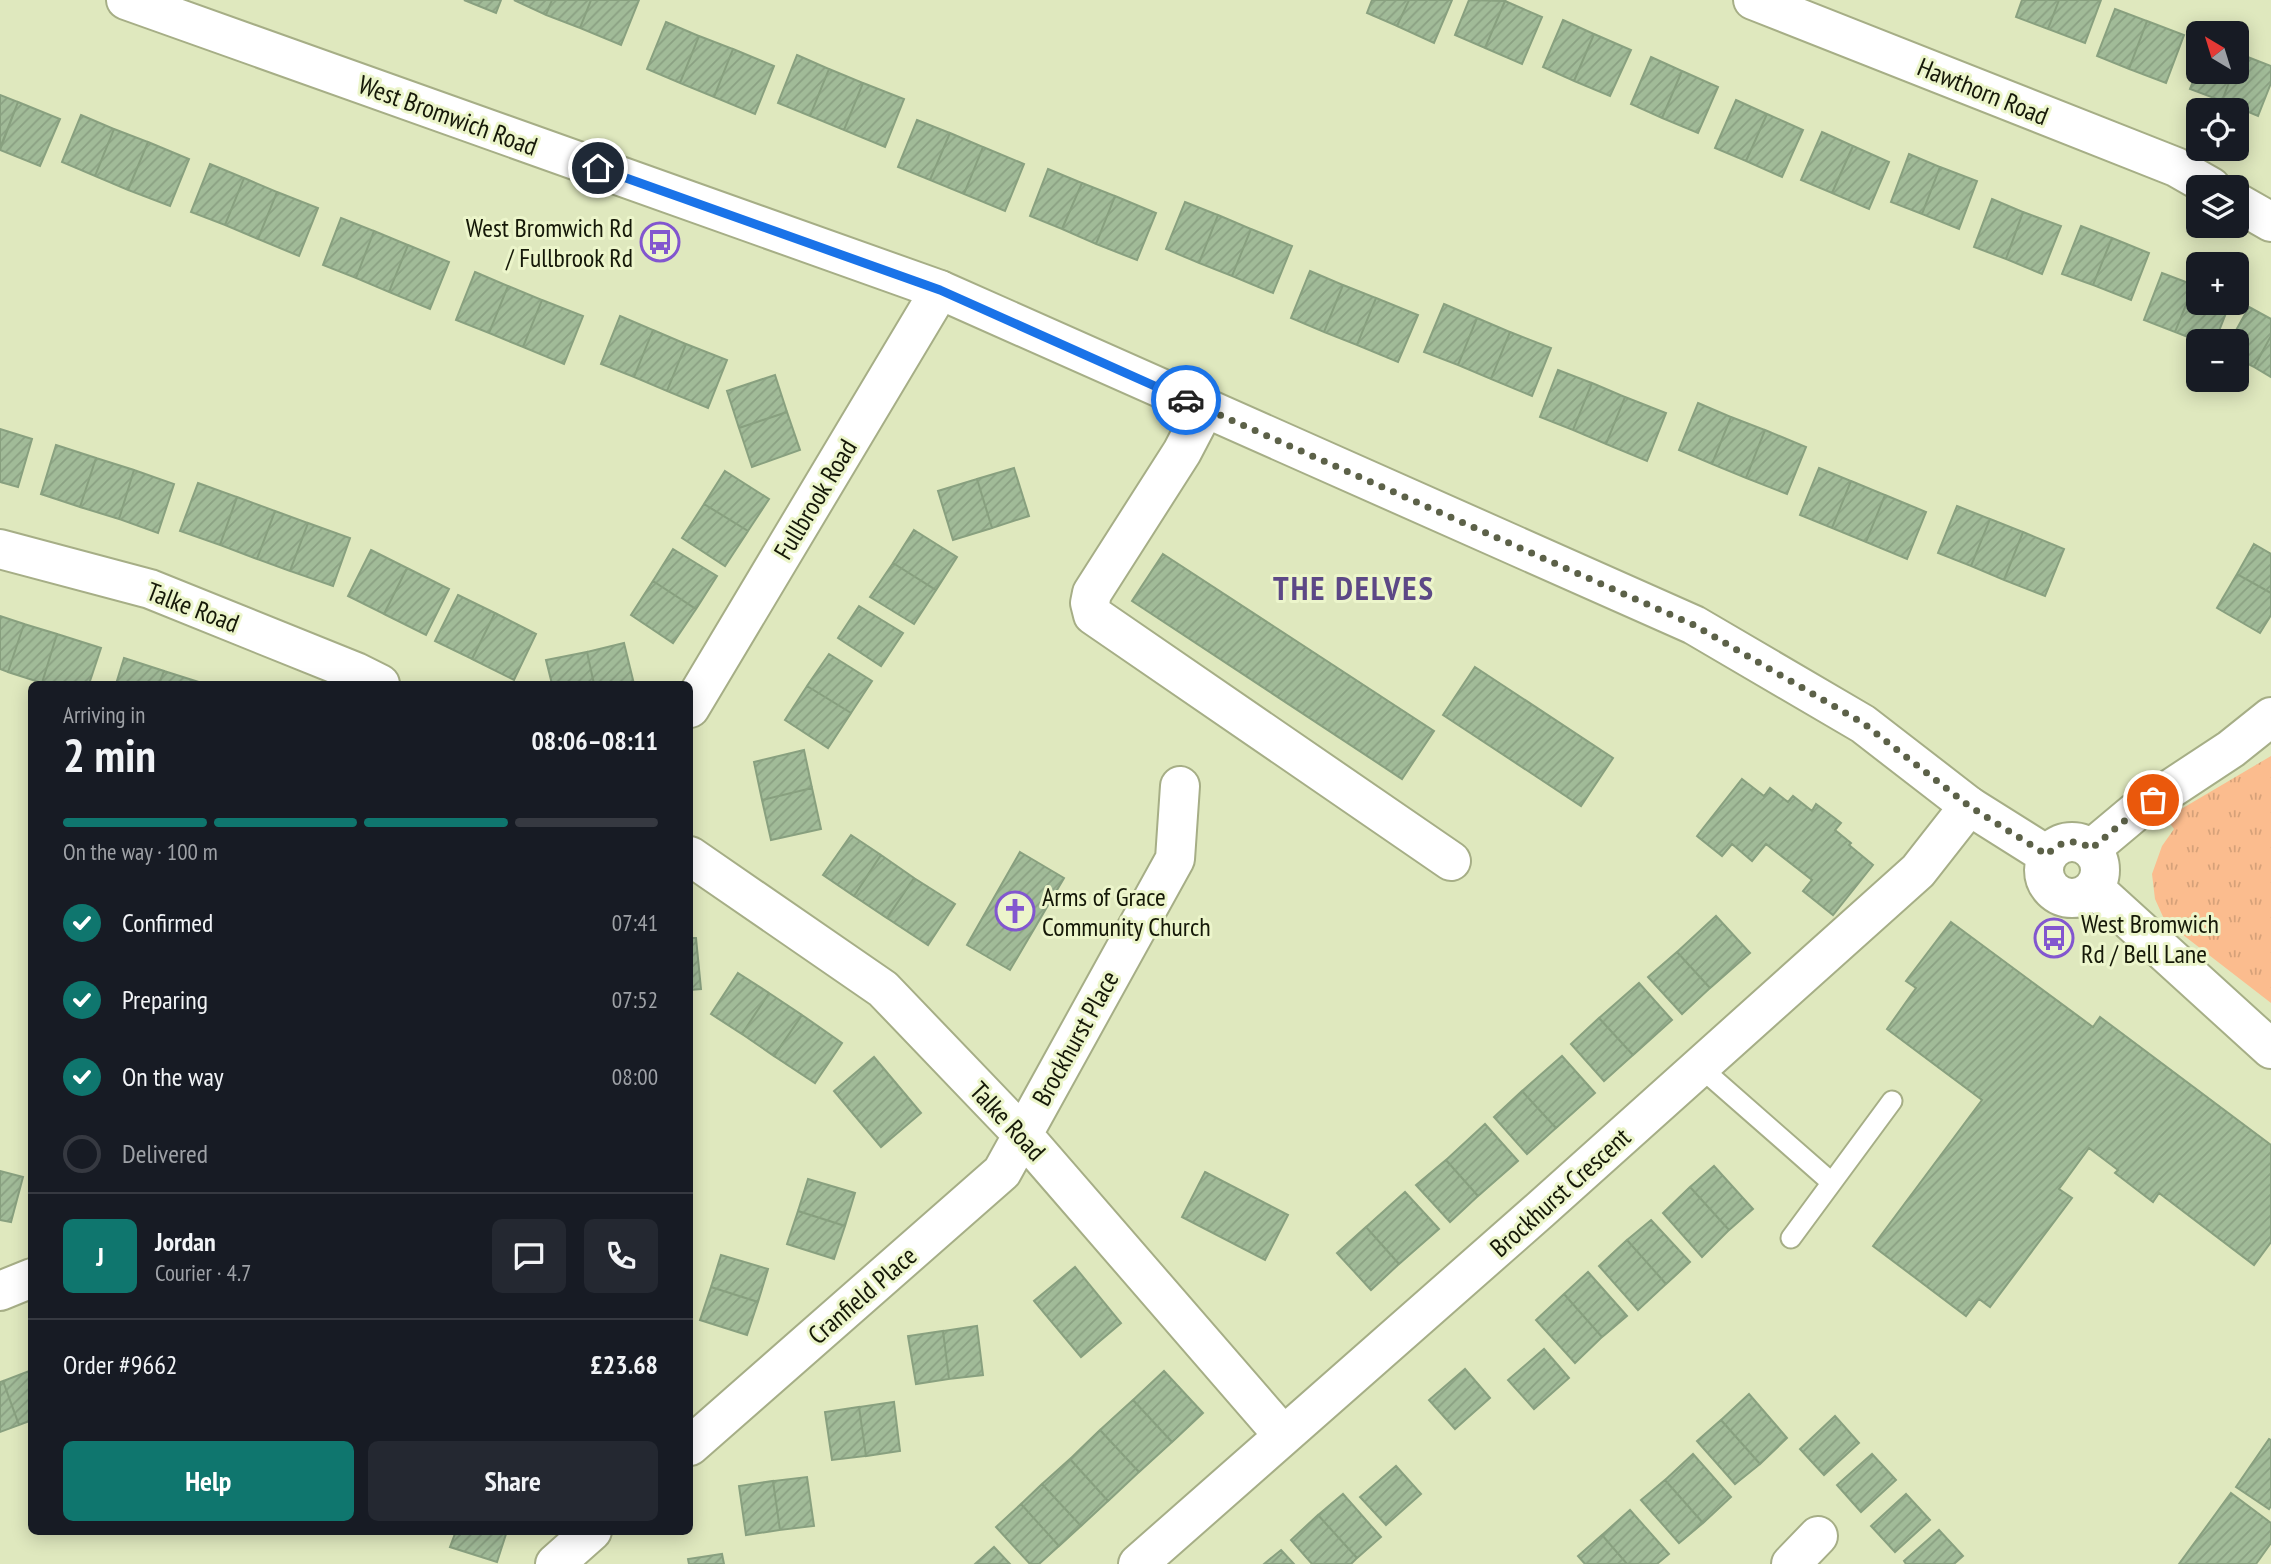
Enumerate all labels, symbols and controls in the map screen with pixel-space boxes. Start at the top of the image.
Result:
north arrow [2186,21,2249,84]
map controls [2186,21,2249,392]
street label: Hawthorn Road [1913,50,2053,132]
street label: West Bromwich Road [354,67,542,163]
button: locate [2186,98,2249,161]
pin [568,138,628,198]
icon: home [579,149,617,187]
button: layers [2186,175,2249,238]
place label: West Bromwich Rd / Fullbrook Rd [466,211,633,274]
bus stop icon: West Bromwich Rd / Fullbrook Rd [639,221,681,263]
button: + [2186,252,2249,315]
button: − [2186,329,2249,392]
courier [1151,365,1221,435]
icon: car [1167,381,1205,419]
street label: Fullbrook Road [766,433,864,565]
district label: THE DELVES [1273,566,1435,609]
street label: Talke Road [142,574,244,640]
text: Arriving in [63,700,145,729]
text: 08:06–08:11 [531,724,658,757]
text: 2 min [63,725,156,785]
pin [2123,770,2183,830]
icon: bag [2134,781,2172,819]
text: On the way · 100 m [63,837,218,866]
place label: Arms of Grace Community Church [1042,880,1211,943]
church icon: Arms of Grace Community Church [994,890,1036,932]
icon: check [63,904,101,942]
text: Confirmed [122,906,213,939]
place label: West Bromwich Rd / Bell Lane [2081,907,2219,970]
text: 07:41 [612,908,658,937]
bus stop icon: West Bromwich Rd / Bell Lane [2033,917,2075,959]
street label: Brockhurst Place [1024,965,1126,1111]
icon: check [63,981,101,1019]
text: Preparing [122,983,208,1016]
text: 07:52 [612,985,658,1014]
icon: check [63,1058,101,1096]
text: On the way [122,1060,224,1093]
text: 08:00 [612,1062,658,1091]
street label: Talke Road [963,1075,1053,1167]
street label: Brockhurst Crescent [1483,1120,1637,1264]
text: Delivered [122,1137,208,1170]
button: chat [492,1219,566,1293]
button: phone [584,1219,658,1293]
text: Jordan [155,1225,216,1258]
street label: Cranfield Place [801,1239,923,1351]
text: J [96,1240,104,1273]
text: Courier · 4.7 [155,1258,251,1287]
text: Order #9662 [63,1348,178,1381]
text: £23.68 [590,1348,658,1381]
button: Help [63,1441,354,1521]
button: Share [368,1441,658,1521]

